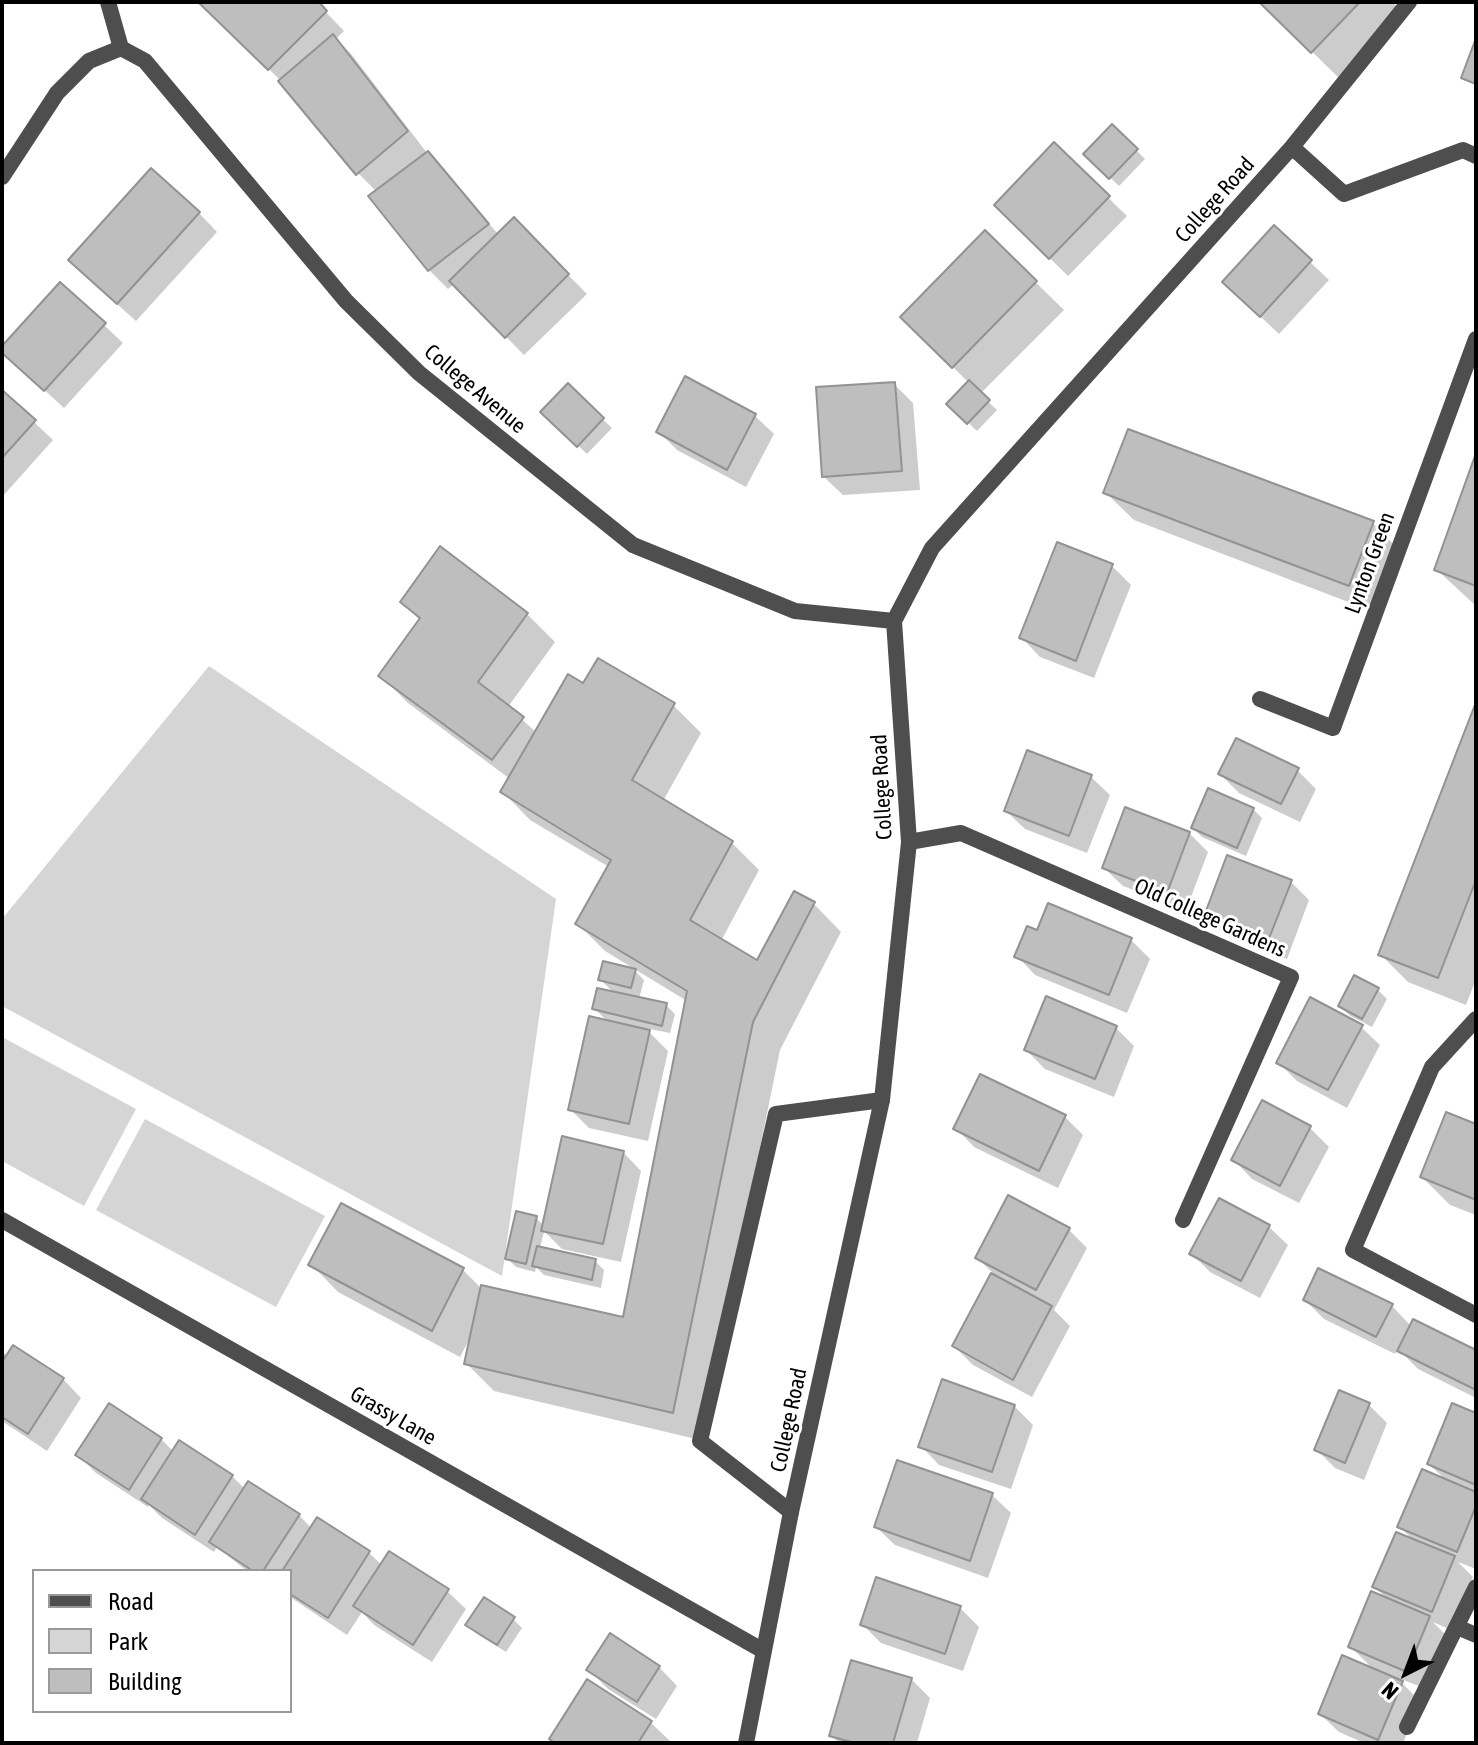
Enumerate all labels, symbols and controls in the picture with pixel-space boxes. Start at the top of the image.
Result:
street label: College Road [1170,152,1260,248]
street label: College Avenue [419,339,531,439]
street label: Lynton Green [1339,508,1401,618]
street label: College Road [866,734,898,840]
street label: Old College Gardens [1130,873,1290,963]
street label: College Road [765,1366,813,1474]
street label: Grassy Lane [345,1381,441,1451]
legend [32,1569,292,1713]
text: Road [108,1588,154,1615]
text: Park [108,1628,148,1655]
north arrow [1366,1633,1446,1713]
text: Building [108,1668,181,1695]
text: N [1376,1677,1403,1705]

